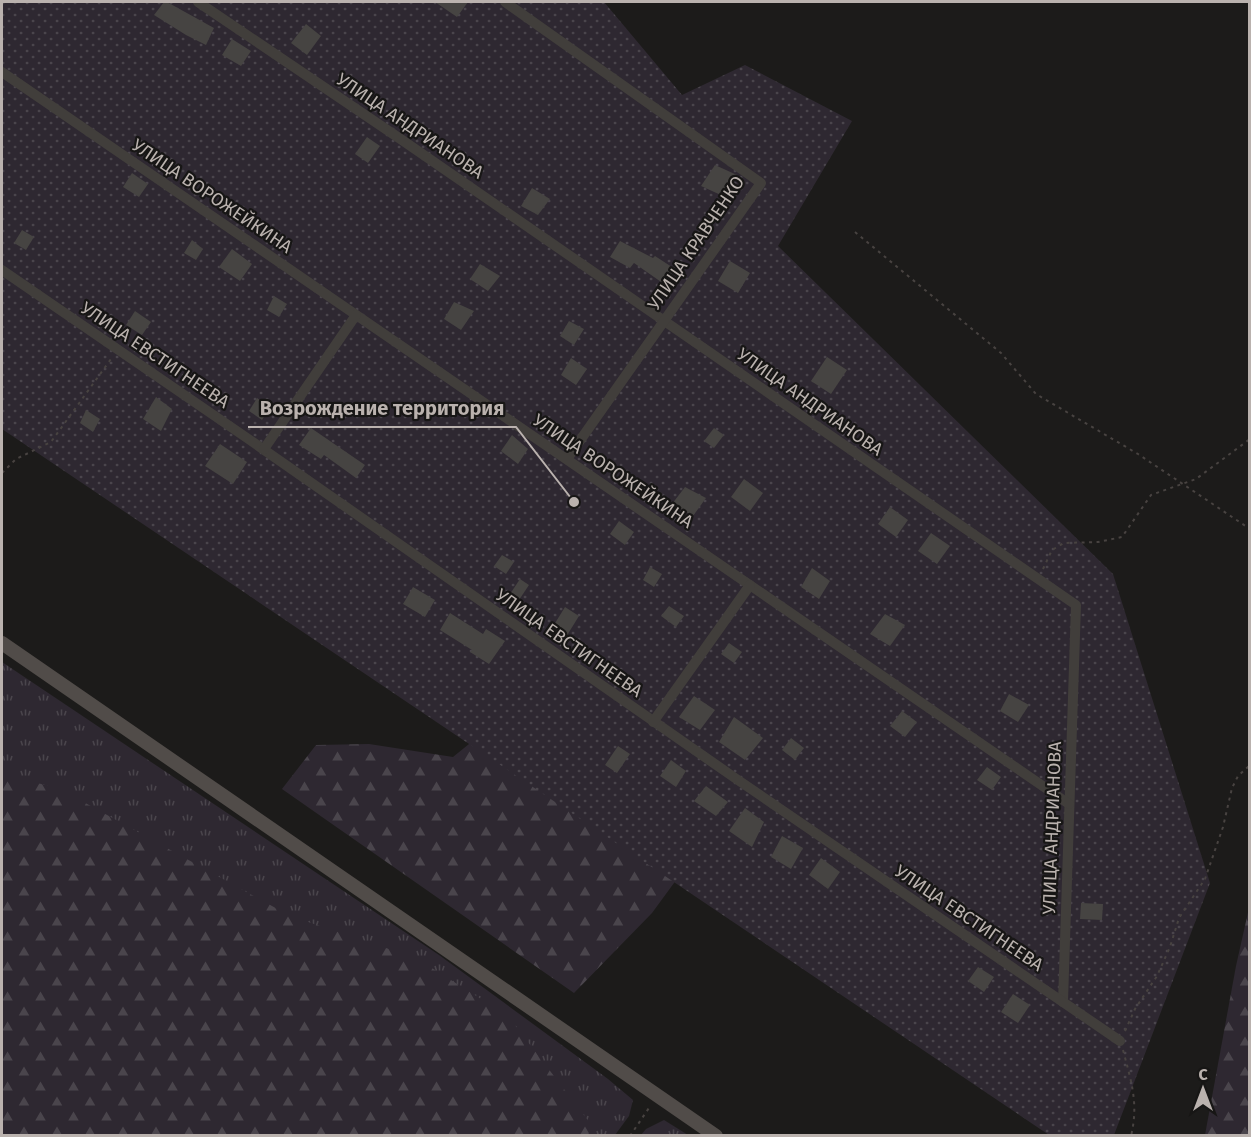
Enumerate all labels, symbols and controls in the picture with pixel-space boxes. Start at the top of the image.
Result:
street label: УЛИЦА АНДРИАНОВА [332,69,488,184]
street label: УЛИЦА ВОРОЖЕЙКИНА [128,134,297,258]
street label: УЛИЦА КРАВЧЕНКО [643,172,749,314]
street label: УЛИЦА ЕВСТИГНЕЕВА [77,297,234,413]
street label: УЛИЦА АНДРИАНОВА [733,343,888,461]
callout: Возрождение территория [248,389,516,427]
text: Возрождение территория [260,396,504,420]
street label: УЛИЦА ВОРОЖЕЙКИНА [529,409,698,533]
street label: УЛИЦА ЕВСТИГНЕЕВА [491,584,647,702]
street label: УЛИЦА АНДРИАНОВА [1038,740,1066,915]
street label: УЛИЦА ЕВСТИГНЕЕВА [891,860,1048,976]
north arrow [1173,1059,1233,1119]
text: С [1198,1065,1208,1084]

